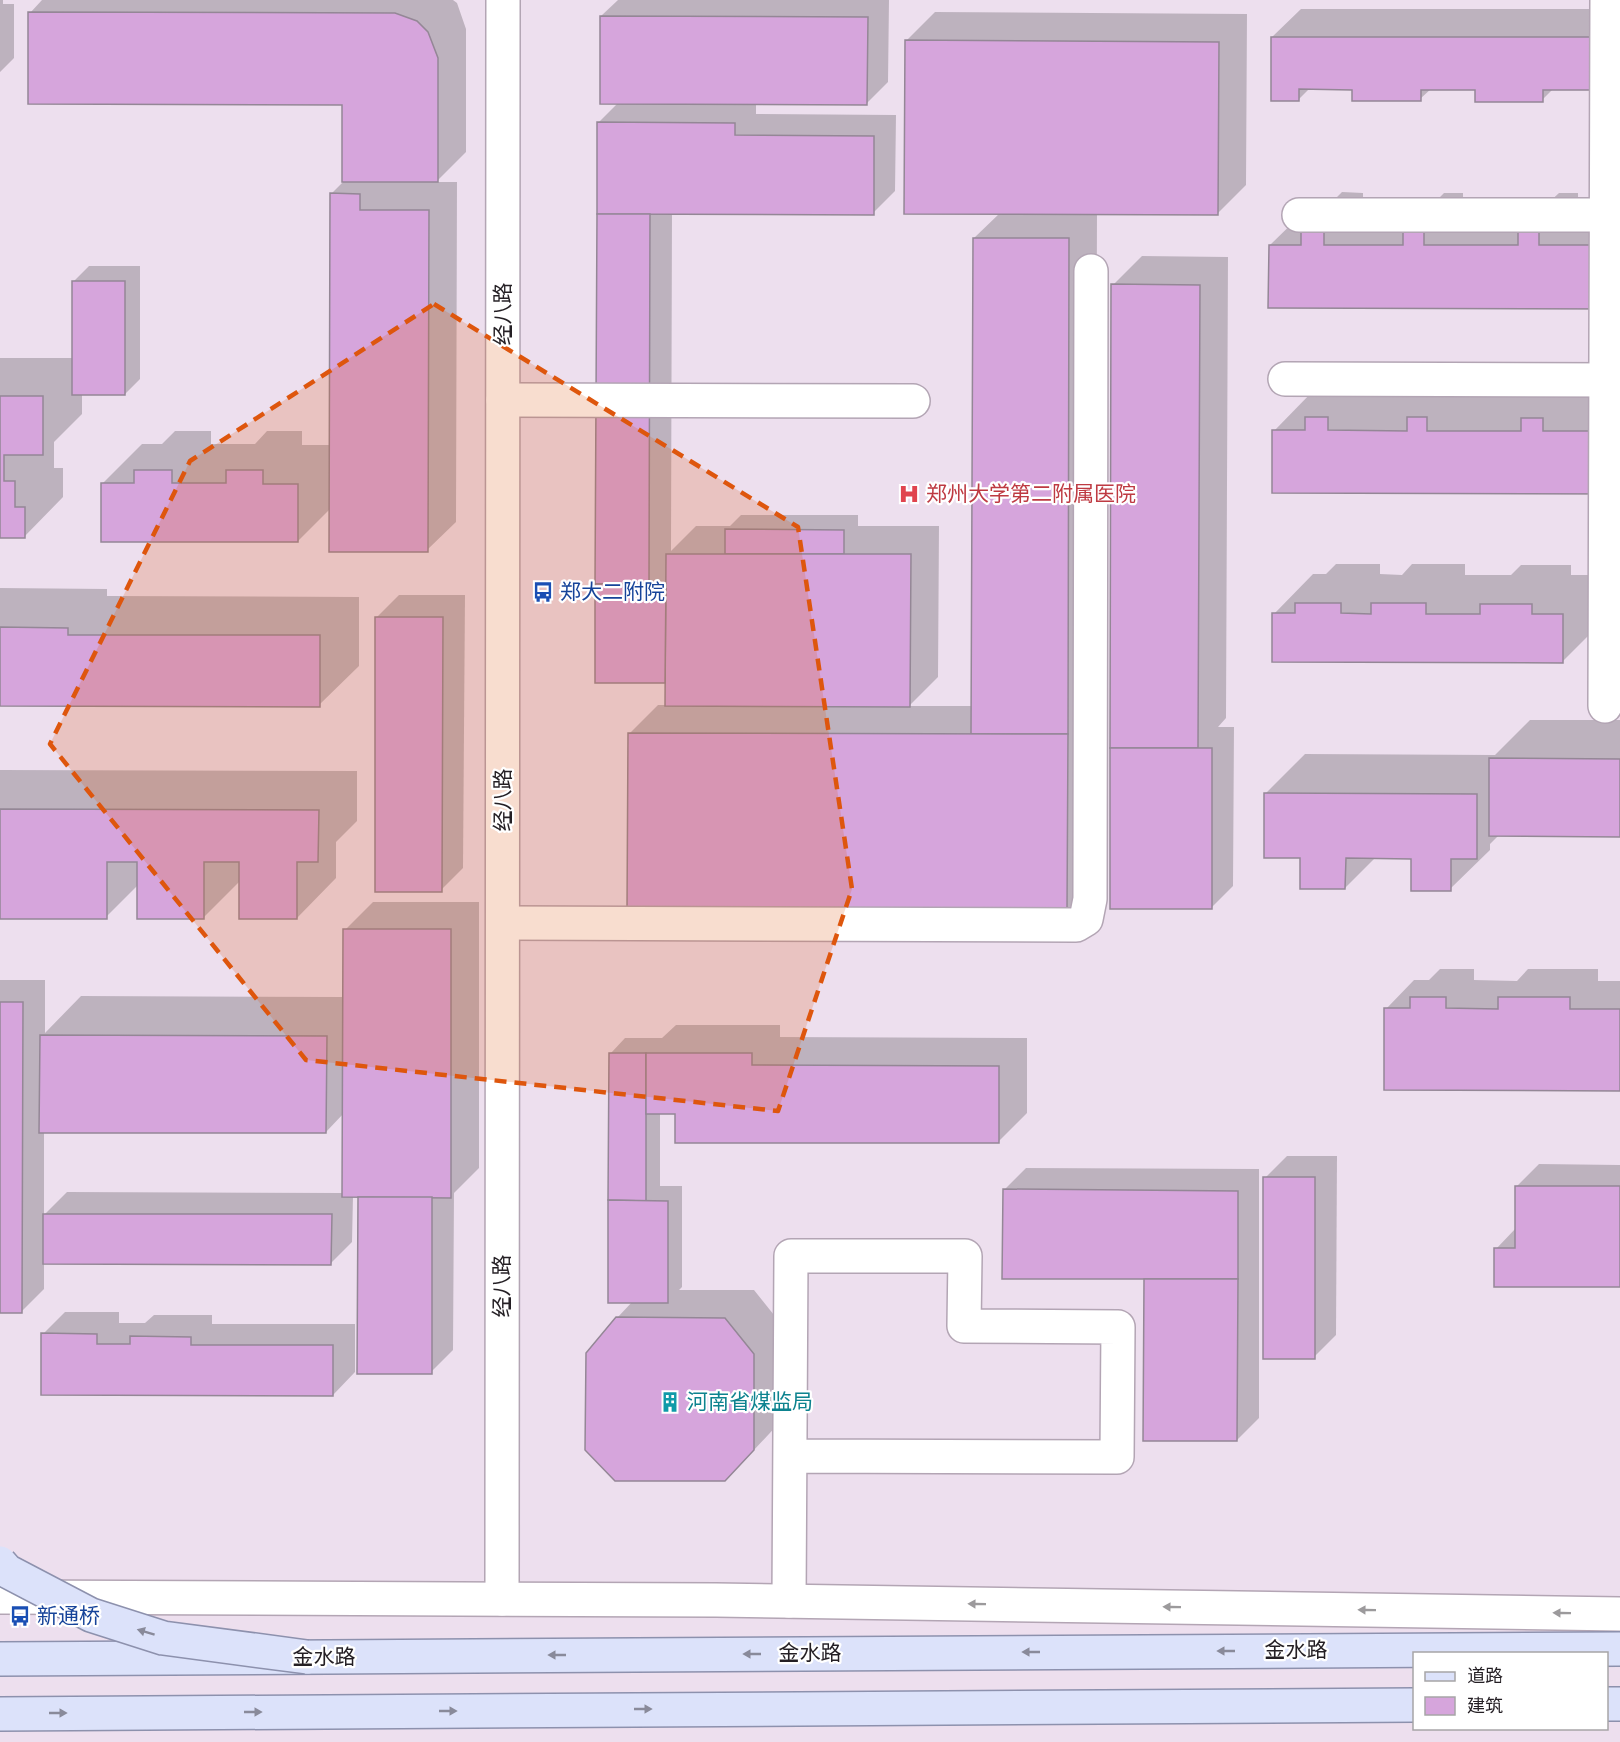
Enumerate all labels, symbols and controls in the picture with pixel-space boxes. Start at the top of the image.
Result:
street label: 经八路 [488,283,516,346]
place label: 郑州大学第二附属医院 [926,479,1136,507]
hospital icon: 郑州大学第二附属医院 [897,482,921,506]
place label: 郑大二附院 [560,577,665,605]
bus stop icon: 郑大二附院 [531,580,555,604]
street label: 经八路 [488,769,516,832]
street label: 经八路 [487,1255,515,1318]
place label: 河南省煤监局 [687,1387,813,1415]
building icon: 河南省煤监局 [658,1390,682,1414]
one-way arrow [967,1599,986,1609]
place label: 新通桥 [37,1601,100,1629]
one-way arrow [1162,1603,1181,1612]
bus stop icon: 新通桥 [8,1604,32,1628]
one-way arrow [1357,1606,1376,1615]
one-way arrow [1552,1609,1571,1618]
one-way arrow [137,1627,155,1637]
street label: 金水路 [1265,1635,1328,1663]
street label: 金水路 [779,1638,842,1666]
street label: 金水路 [293,1642,356,1670]
one-way arrow [1216,1646,1235,1656]
one-way arrow [1021,1647,1040,1657]
one-way arrow [742,1649,761,1659]
one-way arrow [547,1650,566,1660]
legend [1413,1652,1608,1730]
text: 道路 [1467,1663,1503,1687]
text: 建筑 [1467,1693,1503,1717]
one-way arrow [634,1705,653,1714]
one-way arrow [439,1706,458,1716]
one-way arrow [244,1707,263,1717]
one-way arrow [49,1709,68,1718]

